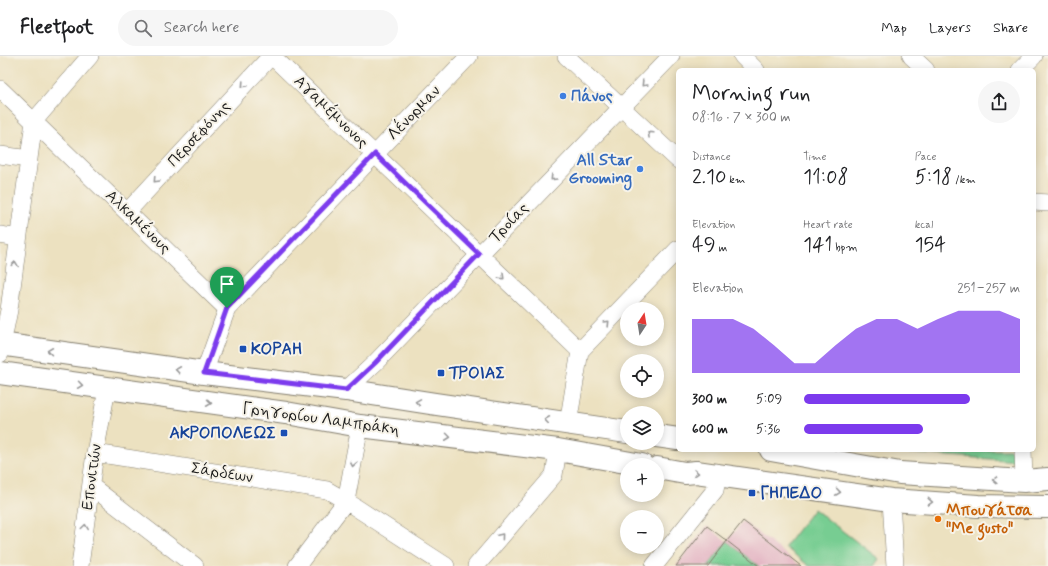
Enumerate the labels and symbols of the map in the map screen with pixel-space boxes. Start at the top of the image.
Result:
street label: Αγαμέμνονος [289,70,374,153]
one-way arrow [641,79,648,87]
one-way arrow [241,80,249,88]
street label: Λένορμαν [382,80,445,145]
place label: Πάνος [571,86,613,107]
marker: Πάνος [558,91,568,101]
street label: Περσεφόνης [163,96,235,172]
one-way arrow [647,131,654,138]
place label: All Star Grooming [569,150,632,191]
marker: All Star Grooming [635,164,645,174]
one-way arrow [550,173,558,181]
one-way arrow [153,175,161,183]
street label: Αλκαμένους [101,185,176,259]
street label: Τροίας [485,198,533,248]
one-way arrow [10,261,19,267]
pin [210,267,244,308]
one-way arrow [497,272,505,280]
north arrow [620,302,664,346]
one-way arrow [602,320,610,328]
place label: ΚΟΡΑΗ [251,339,303,360]
marker: ΚΟΡΑΗ [238,344,248,354]
one-way arrow [47,347,53,356]
place label: ΤΡΟΙΑΣ [448,363,505,384]
one-way arrow [175,366,181,375]
marker: ΤΡΟΙΑΣ [436,368,446,378]
one-way arrow [77,380,83,389]
one-way arrow [206,398,212,407]
street label: Γρηγορίου Λαμπράκη [241,398,401,440]
one-way arrow [415,398,421,407]
one-way arrow [544,416,550,425]
place label: ΑΚΡΟΠΟΛΕΩΣ [169,423,276,444]
marker: ΑΚΡΟΠΟΛΕΩΣ [279,428,289,438]
one-way arrow [445,432,451,441]
street label: Επονιτών [77,443,107,511]
street label: Σάρδεων [190,458,254,488]
one-way arrow [349,461,358,467]
one-way arrow [693,468,699,477]
one-way arrow [992,475,998,484]
place label: ΓΗΠΕΔΟ [760,483,822,504]
one-way arrow [835,487,841,496]
marker: ΓΗΠΕΔΟ [747,488,757,498]
one-way arrow [927,498,933,507]
place label: Μπουγάτσα "Me gusto" [946,500,1033,541]
marker: Μπουγάτσα "Me gusto" [933,514,943,524]
one-way arrow [80,524,89,530]
one-way arrow [497,534,504,541]

